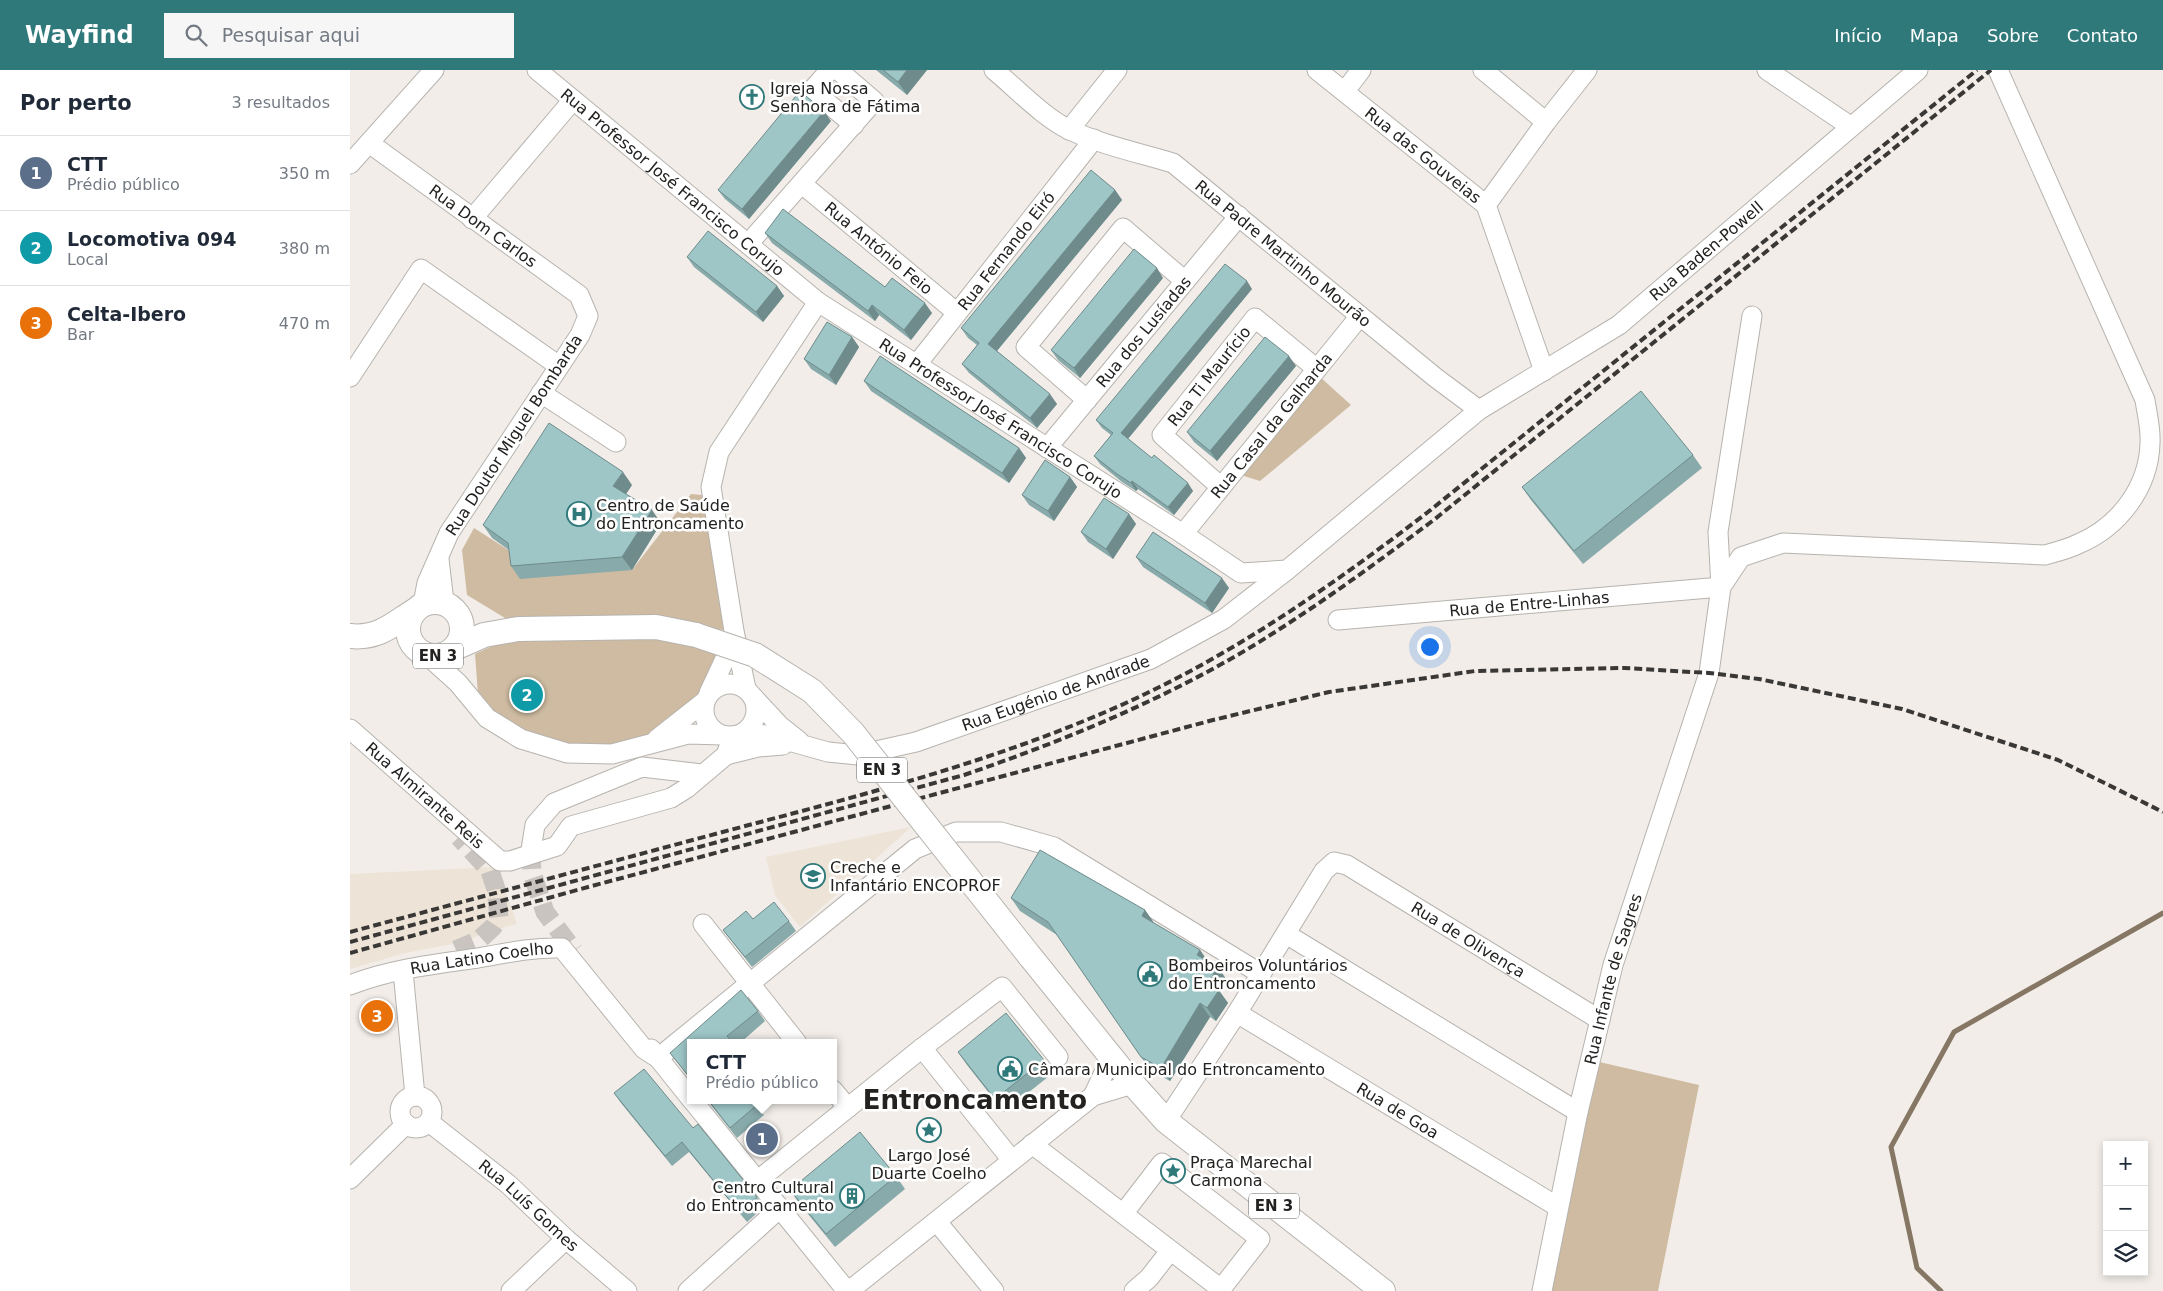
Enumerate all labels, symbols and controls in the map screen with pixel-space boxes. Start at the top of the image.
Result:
search box [164,13,514,58]
text: Wayfind [25,21,134,49]
icon: search [182,21,210,49]
text: Pesquisar aqui [222,24,360,46]
text: Início [1834,25,1882,46]
text: Mapa [1910,25,1959,46]
text: Sobre [1987,25,2039,46]
text: Contato [2067,25,2138,46]
place label: Igreja Nossa Senhora de Fátima [770,79,920,116]
street label: Rua Professor José Francisco Corujo [557,84,788,280]
church icon: Igreja Nossa Senhora de Fátima [739,84,765,110]
text: Por perto [20,91,132,115]
text: 3 resultados [231,93,330,112]
street label: Rua das Gouveias [1361,103,1485,207]
text: CTT [67,153,107,175]
text: 1 [30,164,42,183]
text: 350 m [279,164,330,183]
text: Prédio público [67,175,180,194]
street label: Rua Padre Martinho Mourão [1192,176,1375,331]
street label: Rua Dom Carlos [426,180,541,271]
street label: Rua Fernando Eiró [954,188,1059,314]
street label: Rua Baden-Powell [1646,197,1767,304]
street label: Rua António Feio [821,198,937,298]
text: Locomotiva 094 [67,228,236,250]
text: 2 [30,239,42,258]
text: 380 m [279,239,330,258]
text: Local [67,250,108,269]
street label: Rua dos Lusíadas [1092,272,1195,391]
text: Celta-Ibero [67,303,186,325]
text: 3 [30,314,42,333]
text: 470 m [279,314,330,333]
street label: Rua Ti Maurício [1163,322,1254,430]
text: Bar [67,325,94,344]
street label: Rua Doutor Miguel Bombarda [442,331,586,539]
street label: Rua Professor José Francisco Corujo [876,334,1126,502]
street label: Rua Casal da Galharda [1206,349,1336,502]
place label: Centro de Saúde do Entroncamento [596,496,744,533]
hospital icon: Centro de Saúde do Entroncamento [566,501,592,527]
street label: Rua de Entre-Linhas [1448,587,1610,620]
your location [1417,634,1443,660]
road number: EN 3 [413,644,463,668]
street label: Rua Eugénio de Andrade [959,651,1152,735]
pin: 2 [511,676,543,714]
street label: Rua Almirante Reis [362,738,488,852]
road number: EN 3 [857,758,907,782]
place label: Creche e Infantário ENCOPROF [830,858,1001,895]
school or university icon: Creche e Infantário ENCOPROF [800,863,826,889]
street label: Rua Infante de Sagres [1580,891,1645,1067]
street label: Rua de Olivença [1408,897,1529,981]
street label: Rua Latino Coelho [408,938,554,978]
place label: Bombeiros Voluntários do Entroncamento [1168,956,1348,993]
public building icon: Bombeiros Voluntários do Entroncamento [1137,961,1163,987]
pin: 3 [361,997,393,1035]
popup [687,1039,837,1104]
text: CTT [706,1051,746,1073]
public building icon: Câmara Municipal do Entroncamento [997,1056,1023,1082]
place label: Câmara Municipal do Entroncamento [1028,1060,1325,1079]
text: Prédio público [706,1073,818,1092]
street label: Rua de Goa [1353,1078,1442,1142]
district label: Entroncamento [863,1085,1087,1115]
place icon: Largo José Duarte Coelho [916,1117,942,1143]
pin: 1 [746,1120,778,1158]
map controls [2103,1141,2148,1276]
button: + [2103,1141,2148,1186]
place label: Largo José Duarte Coelho [871,1146,987,1183]
place label: Praça Marechal Carmona [1190,1153,1312,1190]
street label: Rua Luís Gomes [475,1155,583,1255]
place icon: Praça Marechal Carmona [1160,1158,1186,1184]
place label: Centro Cultural do Entroncamento [686,1178,834,1215]
building icon: Centro Cultural do Entroncamento [839,1183,865,1209]
button: − [2103,1186,2148,1231]
road number: EN 3 [1249,1194,1299,1218]
button: layers [2103,1231,2148,1276]

